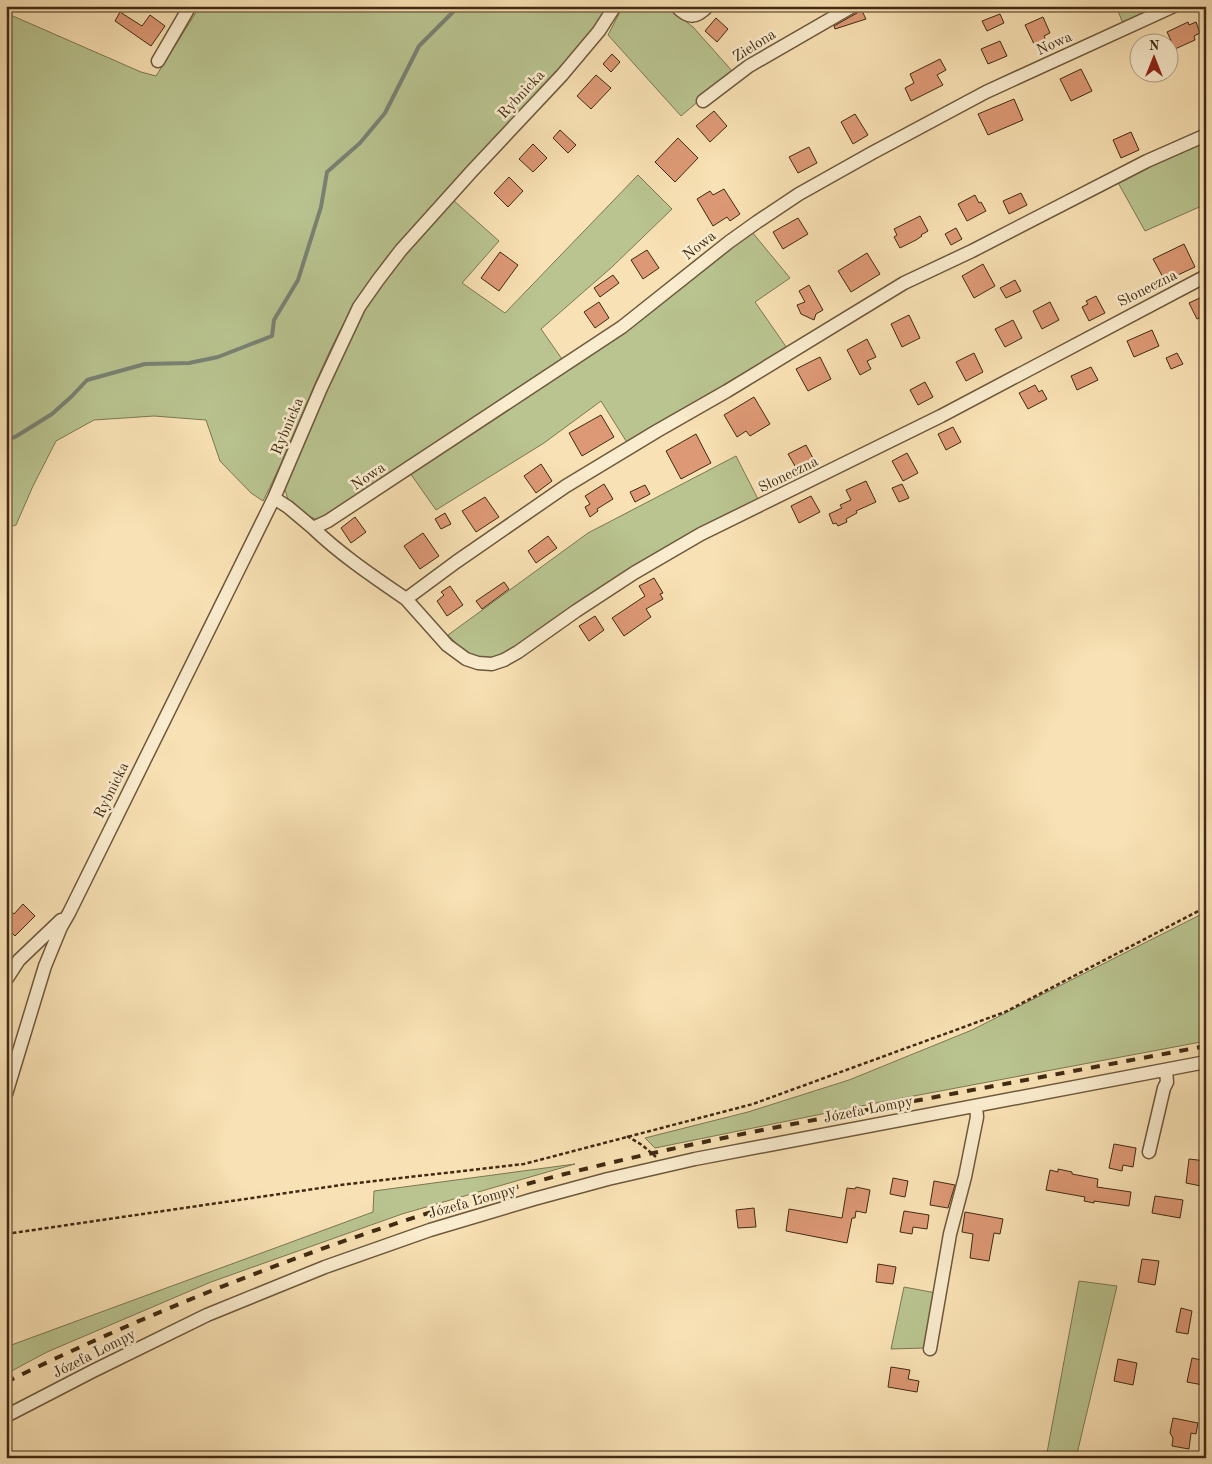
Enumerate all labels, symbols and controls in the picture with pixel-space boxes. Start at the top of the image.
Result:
street label: Zielona [731,27,780,65]
street label: Nowa [1035,30,1075,59]
north arrow [1130,32,1180,82]
text: N [1149,39,1160,53]
street label: Rybnicka [496,67,549,122]
street label: Nowa [681,228,720,264]
street label: Słoneczna [1116,268,1180,311]
street label: Rybnicka [270,395,307,457]
street label: Słoneczna [756,454,821,496]
street label: Nowa [349,460,389,494]
street label: Rybnicka [92,760,133,821]
street label: Józefa Lompy [822,1094,914,1126]
street label: Józefa Lompy [427,1183,518,1222]
street label: Józefa Lompy [51,1327,139,1382]

